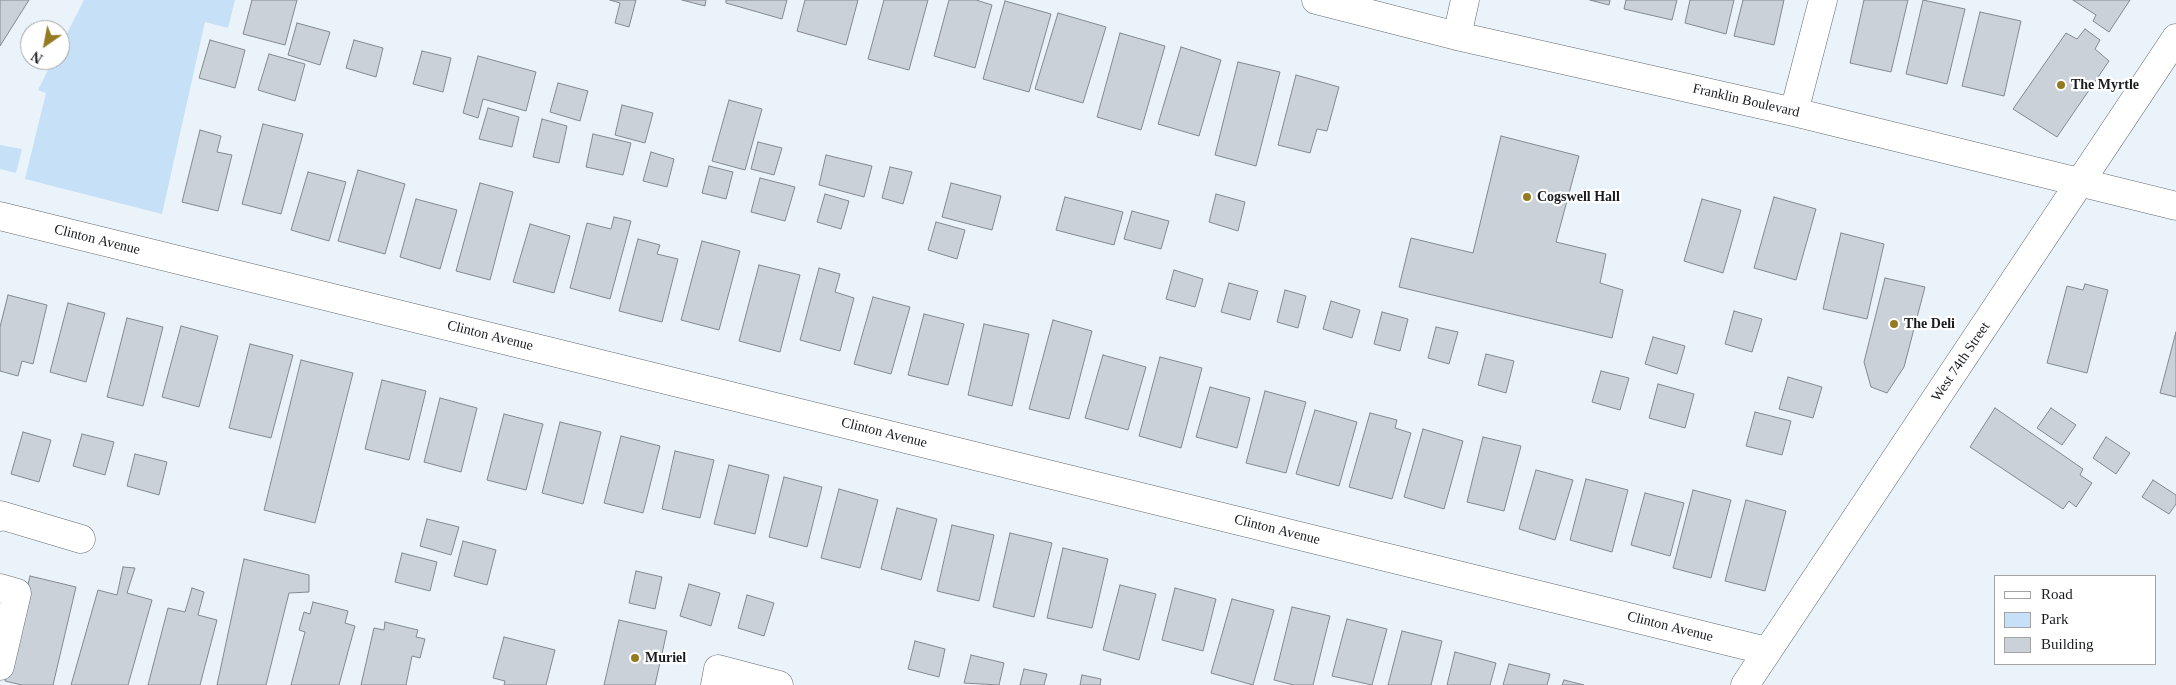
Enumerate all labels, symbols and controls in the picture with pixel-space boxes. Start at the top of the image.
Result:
north arrow [20,20,70,70]
text: N [29,48,45,66]
place label: The Myrtle [2071,77,2139,93]
marker: The Myrtle [2055,79,2067,91]
street label: Franklin Boulevard [1691,81,1801,121]
place label: Cogswell Hall [1537,189,1620,205]
marker: Cogswell Hall [1521,191,1533,203]
street label: Clinton Avenue [52,221,142,259]
place label: The Deli [1904,316,1955,332]
street label: Clinton Avenue [445,317,535,355]
marker: The Deli [1888,318,1900,330]
street label: West 74th Street [1928,319,1994,405]
street label: Clinton Avenue [839,414,929,452]
street label: Clinton Avenue [1232,511,1322,549]
legend [1994,575,2156,665]
text: Road [2041,586,2073,602]
street label: Clinton Avenue [1625,608,1715,646]
text: Park [2041,611,2069,627]
text: Building [2041,636,2094,652]
place label: Muriel [645,650,686,666]
marker: Muriel [629,652,641,664]

